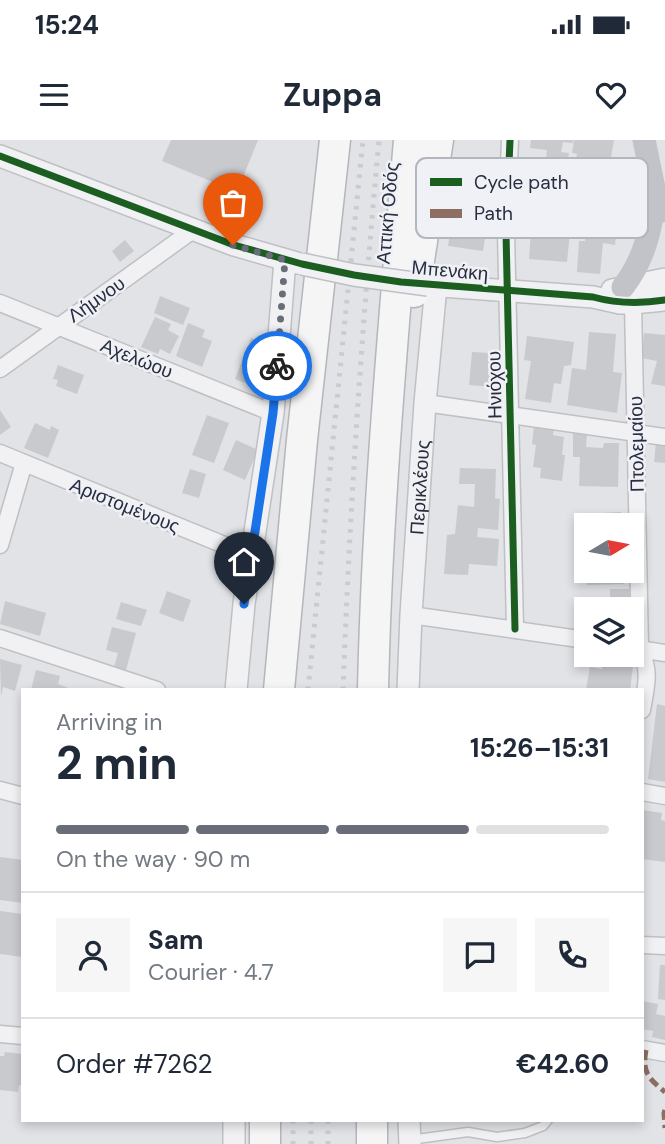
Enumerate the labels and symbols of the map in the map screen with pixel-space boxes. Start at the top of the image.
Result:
legend [416,158,648,238]
street label: Αττική Οδός [371,161,404,265]
text: Cycle path [474,170,569,195]
pin [203,173,263,245]
text: Path [474,201,513,226]
street label: Μπενάκη [410,255,489,286]
street label: Λήμνου [63,271,130,328]
courier [242,331,312,401]
street label: Αχελώου [97,333,177,384]
street label: Ηνιόχου [481,351,508,419]
street label: Πτολεμαίου [623,396,650,492]
street label: Περικλέους [404,439,436,536]
street label: Αριστομένους [66,472,183,539]
north arrow [574,513,644,583]
pin [214,532,274,604]

